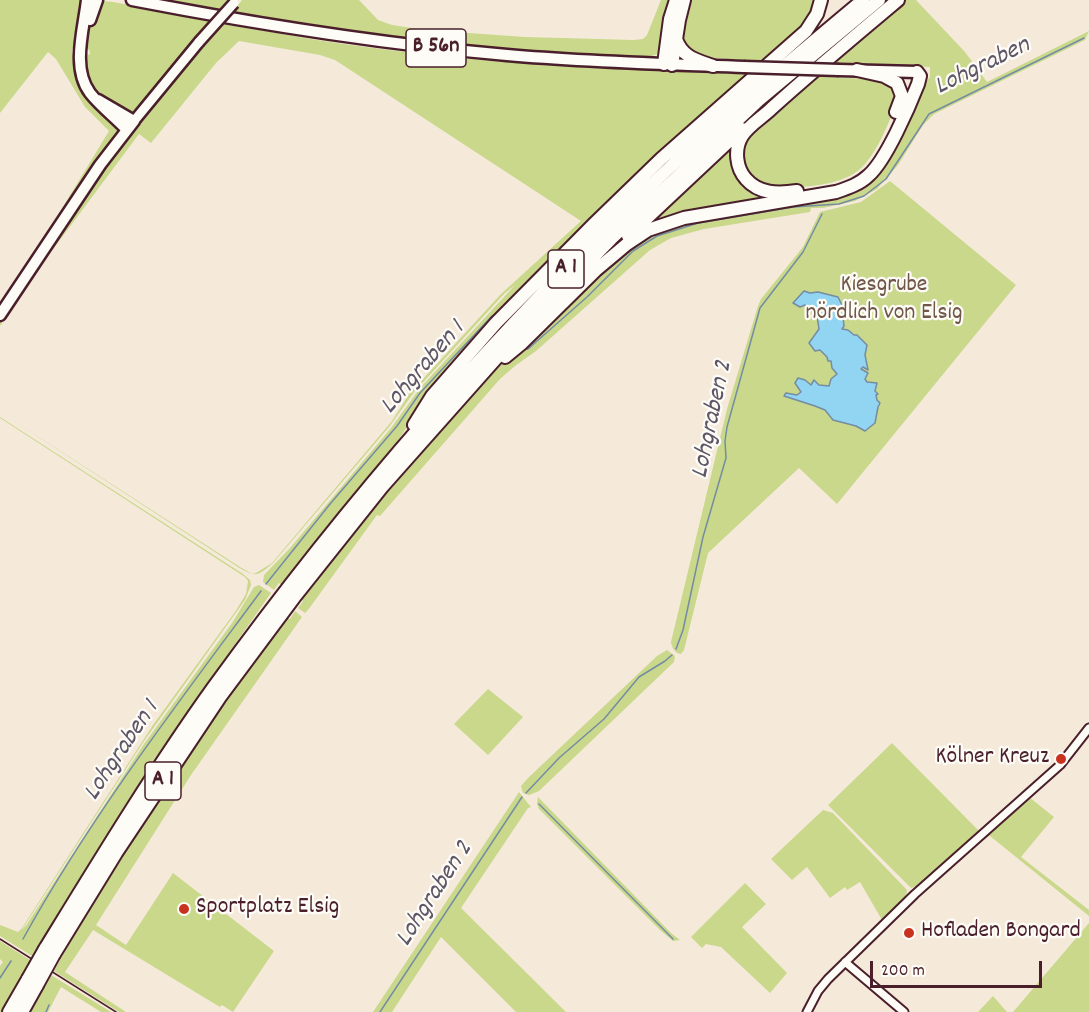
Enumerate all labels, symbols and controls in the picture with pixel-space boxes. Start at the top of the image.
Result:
road number: B 56n [406,29,466,67]
water label: Lohgraben [930,32,1036,104]
road number: A 1 [548,250,584,288]
park label: Kiesgrube nördlich von Elsig [805,273,963,329]
water label: Lohgraben 1 [375,316,473,422]
water label: Lohgraben 2 [686,358,742,482]
water label: Lohgraben 1 [78,696,168,808]
place label: Kölner Kreuz [935,745,1049,773]
marker: Kölner Kreuz [1054,752,1068,766]
road number: A 1 [145,762,181,800]
water label: Lohgraben 2 [390,836,482,954]
place label: Sportplatz Elsig [196,895,339,923]
marker: Sportplatz Elsig [177,902,191,916]
place label: Hofladen Bongard [921,919,1081,947]
marker: Hofladen Bongard [902,926,916,940]
scale bar [873,949,1046,987]
text: 200 m [881,959,925,984]

